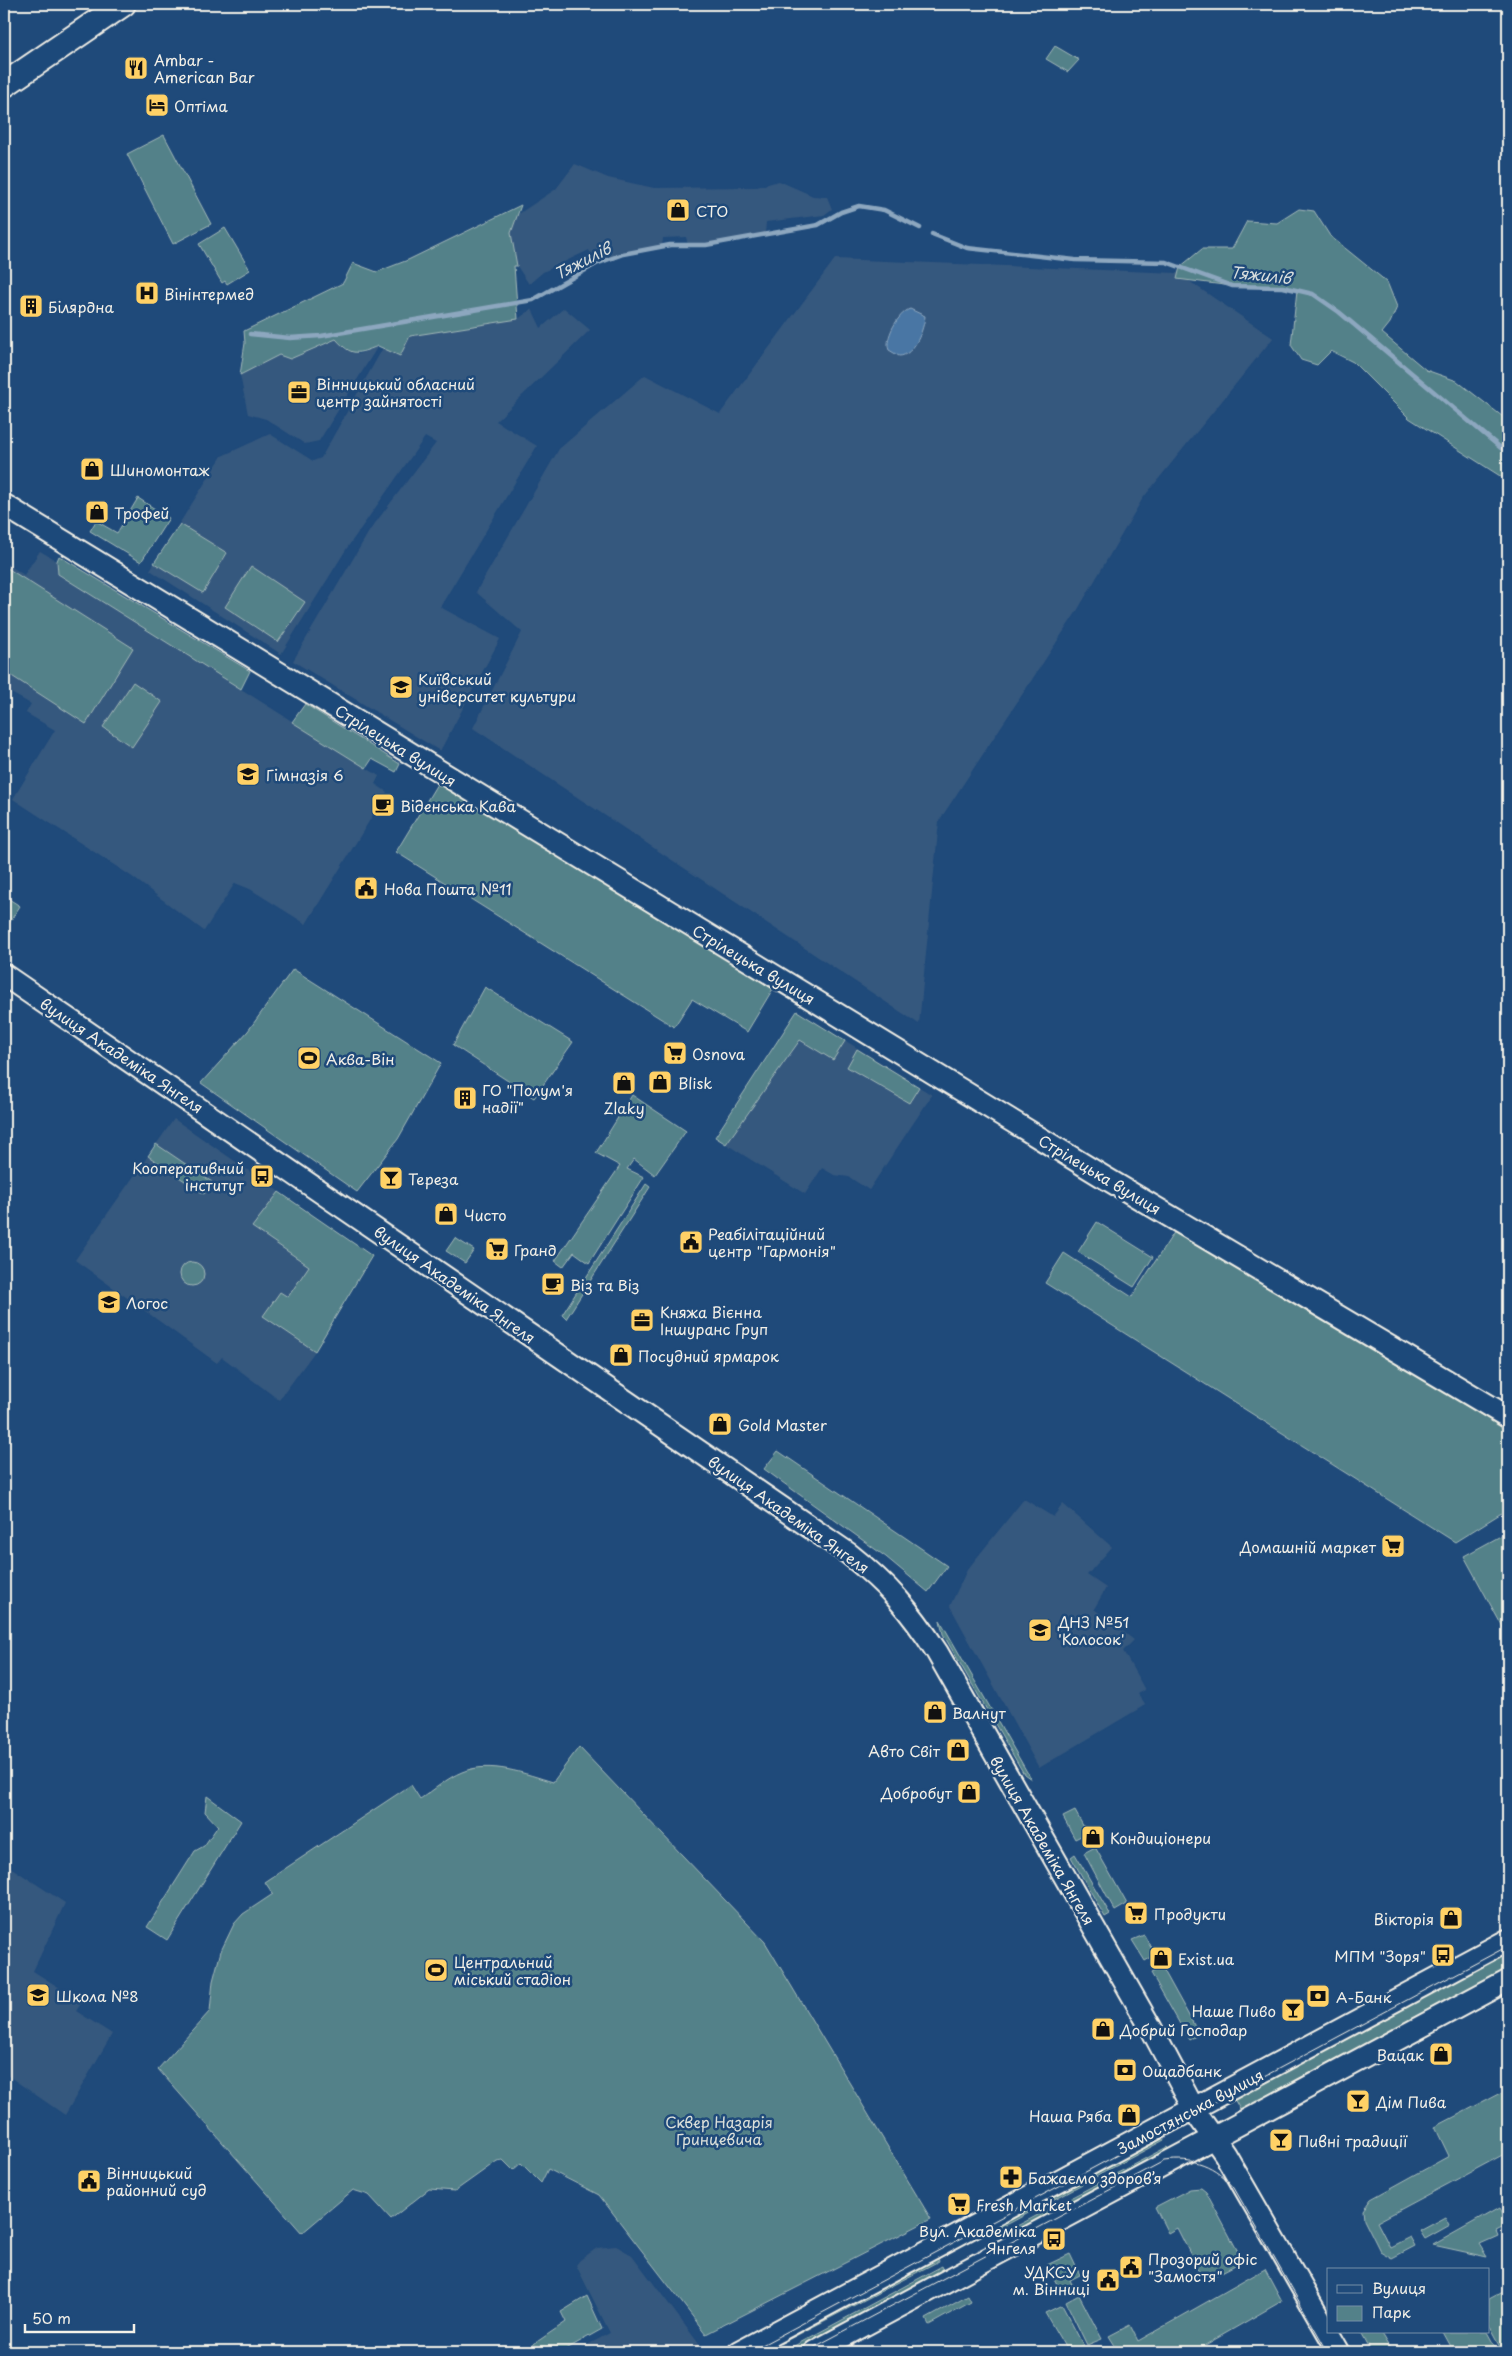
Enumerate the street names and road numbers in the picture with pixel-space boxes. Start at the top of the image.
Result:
street label: Стрілецька вулиця [331,698,461,792]
street label: Стрілецька вулиця [688,918,820,1010]
street label: вулиця Академіка Янгеля [36,992,208,1118]
street label: Стрілецька вулиця [1034,1128,1166,1220]
street label: вулиця Академіка Янгеля [370,1219,540,1349]
street label: вулиця Академіка Янгеля [704,1449,874,1579]
street label: вулиця Академіка Янгеля [985,1751,1101,1929]
street label: Замостянська вулиця [1113,2063,1267,2159]

